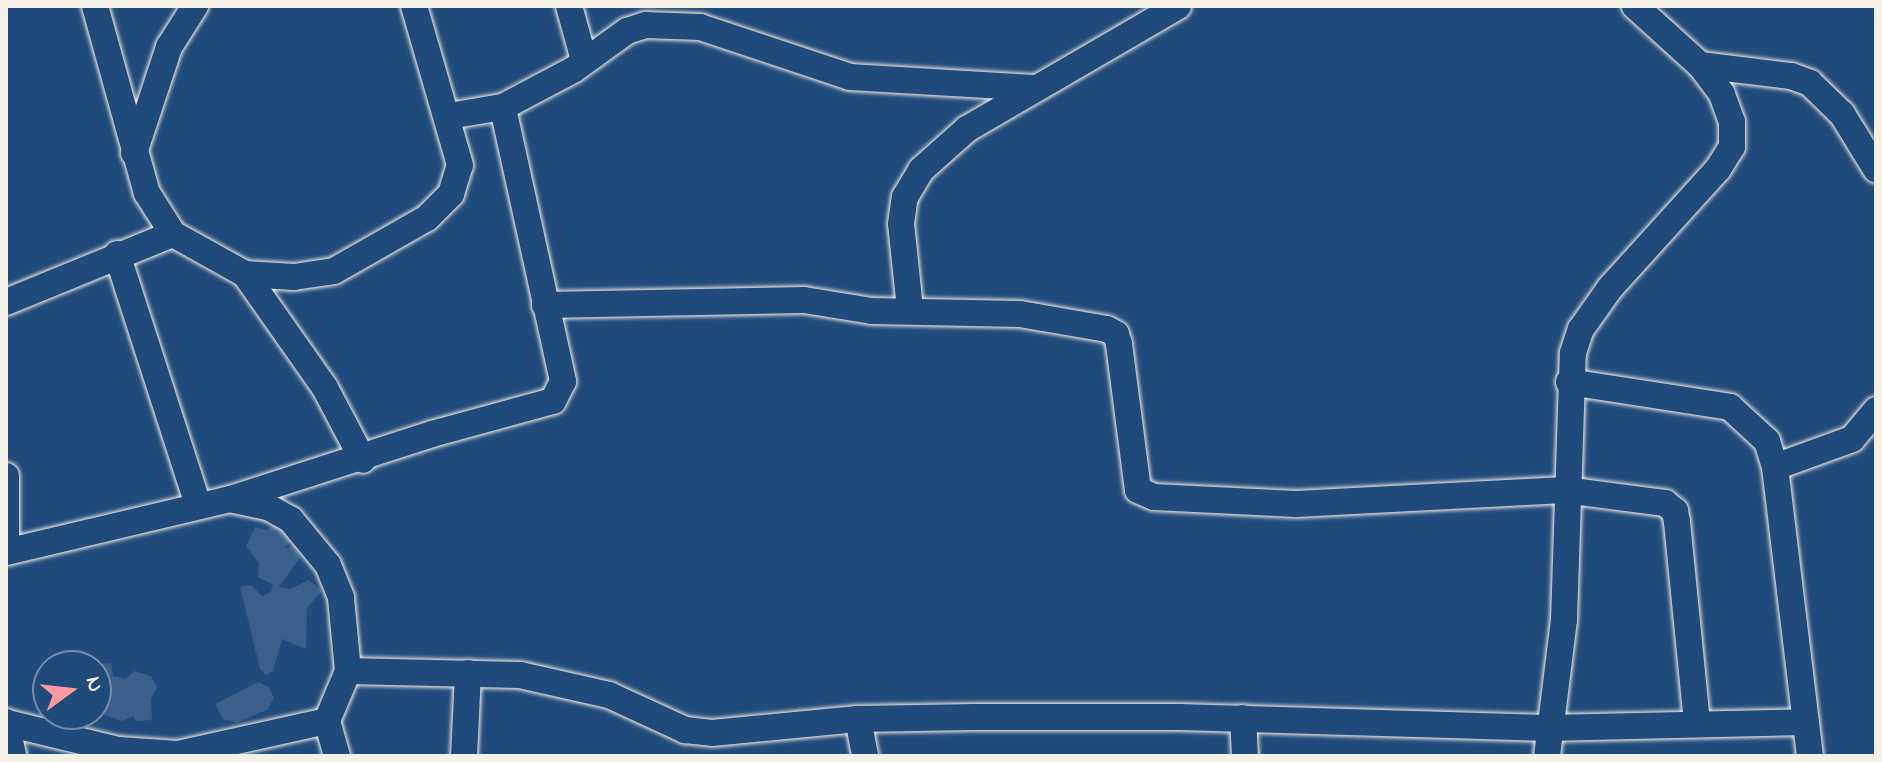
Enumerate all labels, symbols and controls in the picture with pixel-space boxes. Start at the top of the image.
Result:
north arrow [32,650,112,730]
text: N [76,673,111,696]

